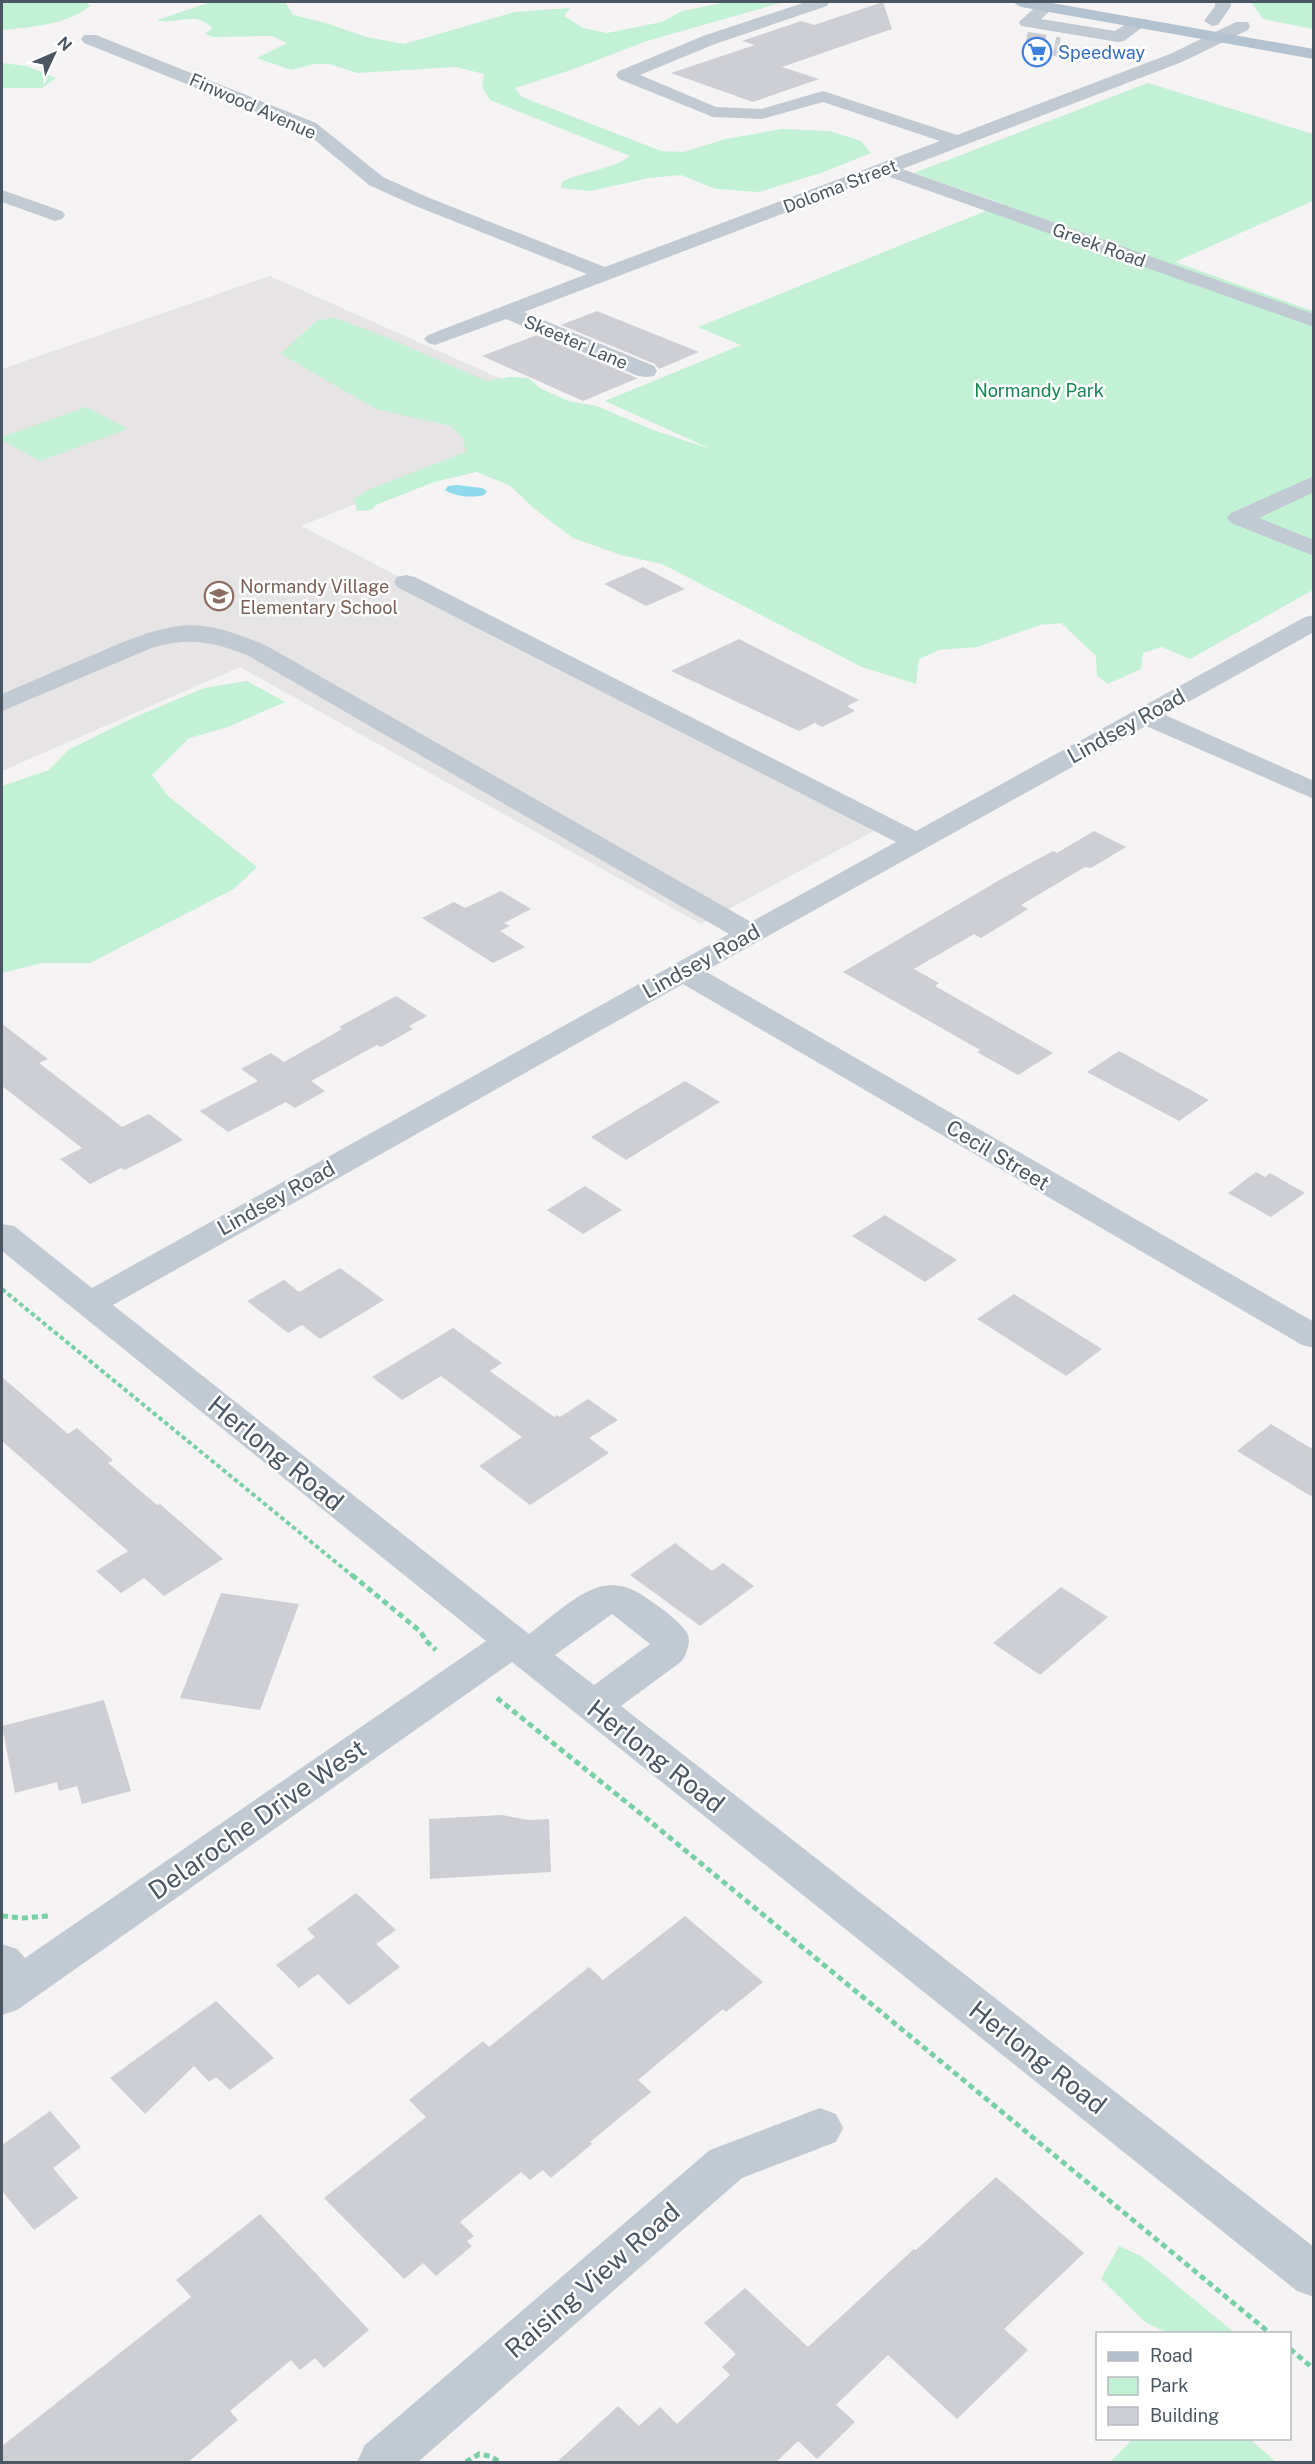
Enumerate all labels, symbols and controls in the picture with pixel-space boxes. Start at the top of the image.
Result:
north arrow [24,24,84,84]
text: N [53,33,76,55]
supermarket icon: Speedway [1021,36,1053,68]
place label: Speedway [1058,42,1145,63]
street label: Finwood Avenue [186,69,320,143]
street label: Doloma Street [780,155,900,217]
street label: Greek Road [1050,218,1148,272]
street label: Skeeter Lane [521,311,631,373]
park label: Normandy Park [974,380,1104,401]
place label: Normandy Village Elementary School [240,576,398,618]
school or university icon: Normandy Village Elementary School [203,580,235,612]
street label: Lindsey Road [1063,683,1189,769]
street label: Lindsey Road [638,918,764,1004]
street label: Cecil Street [942,1114,1054,1196]
street label: Lindsey Road [213,1155,339,1241]
street label: Herlong Road [202,1389,350,1517]
street label: Herlong Road [581,1693,731,1819]
street label: Delaroche Drive West [142,1732,372,1906]
street label: Herlong Road [963,1994,1113,2120]
street label: Raising View Road [498,2196,686,2364]
legend [1096,2332,1291,2440]
text: Road [1150,2345,1193,2366]
text: Park [1150,2375,1188,2396]
text: Building [1150,2405,1219,2426]

